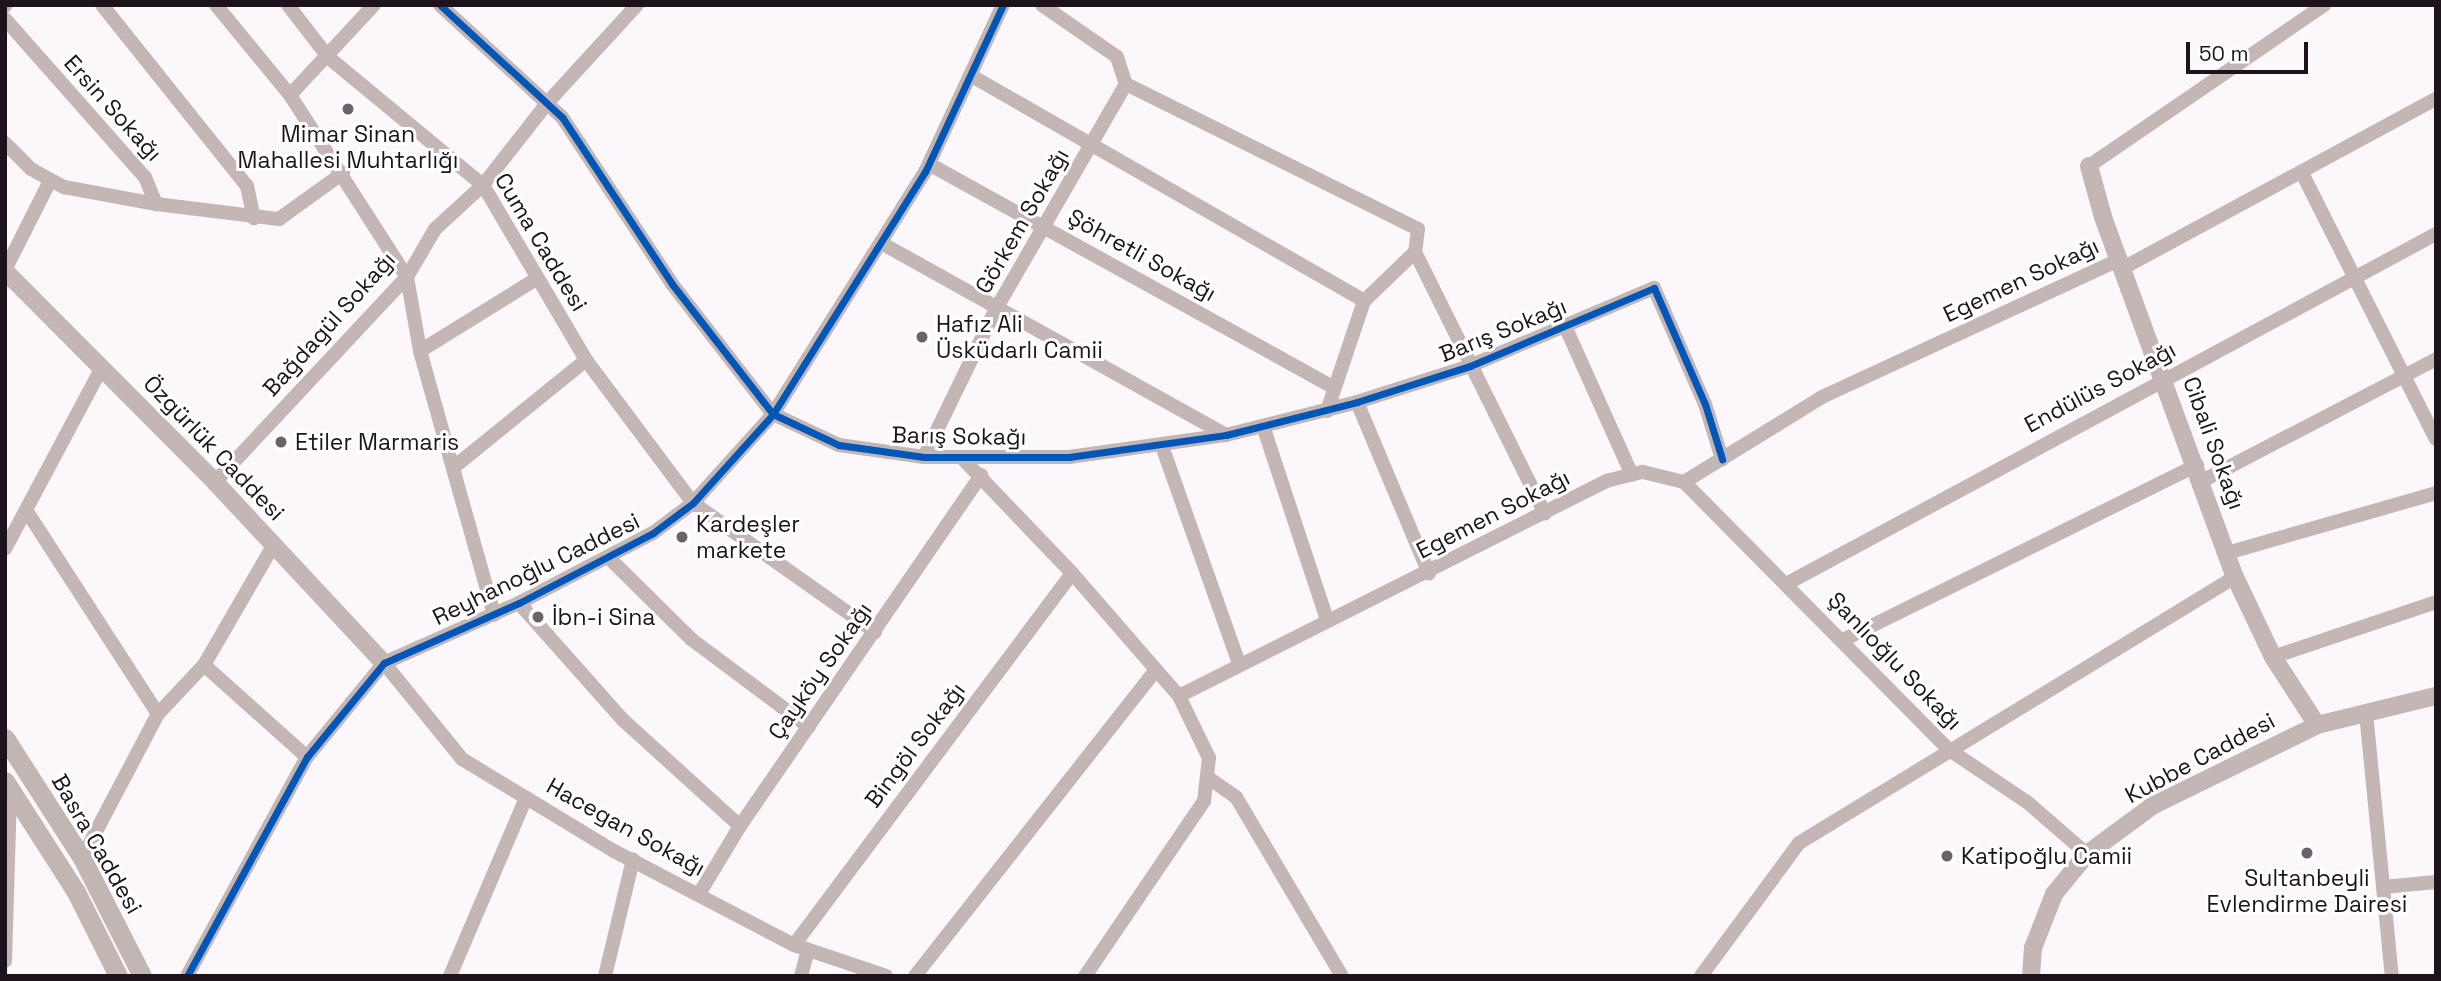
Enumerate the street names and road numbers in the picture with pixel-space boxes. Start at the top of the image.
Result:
street label: Ersin Sokağı [58,49,168,167]
street label: Görkem Sokağı [969,144,1075,298]
street label: Cuma Caddesi [489,168,593,316]
street label: Şöhretli Sokağı [1063,203,1221,307]
street label: Egemen Sokağı [1939,232,2103,328]
street label: Bağdagül Sokağı [257,246,401,402]
street label: Barış Sokağı [1435,292,1571,368]
street label: Endülüs Sokağı [2020,336,2180,438]
street label: Özgürlük Caddesi [138,370,290,526]
street label: Cibali Sokağı [2177,373,2251,513]
street label: Barış Sokağı [892,421,1026,451]
street label: Egemen Sokağı [1412,463,1574,565]
street label: Reyhanoğlu Caddesi [428,507,644,631]
street label: Şanlıoğlu Sokağı [1822,586,1968,736]
street label: Çayköy Sokağı [762,597,878,745]
street label: Bingöl Sokağı [859,677,971,813]
street label: Kubbe Caddesi [2120,707,2280,809]
street label: Basra Caddesi [46,769,148,919]
street label: Hacegan Sokağı [542,772,710,882]

